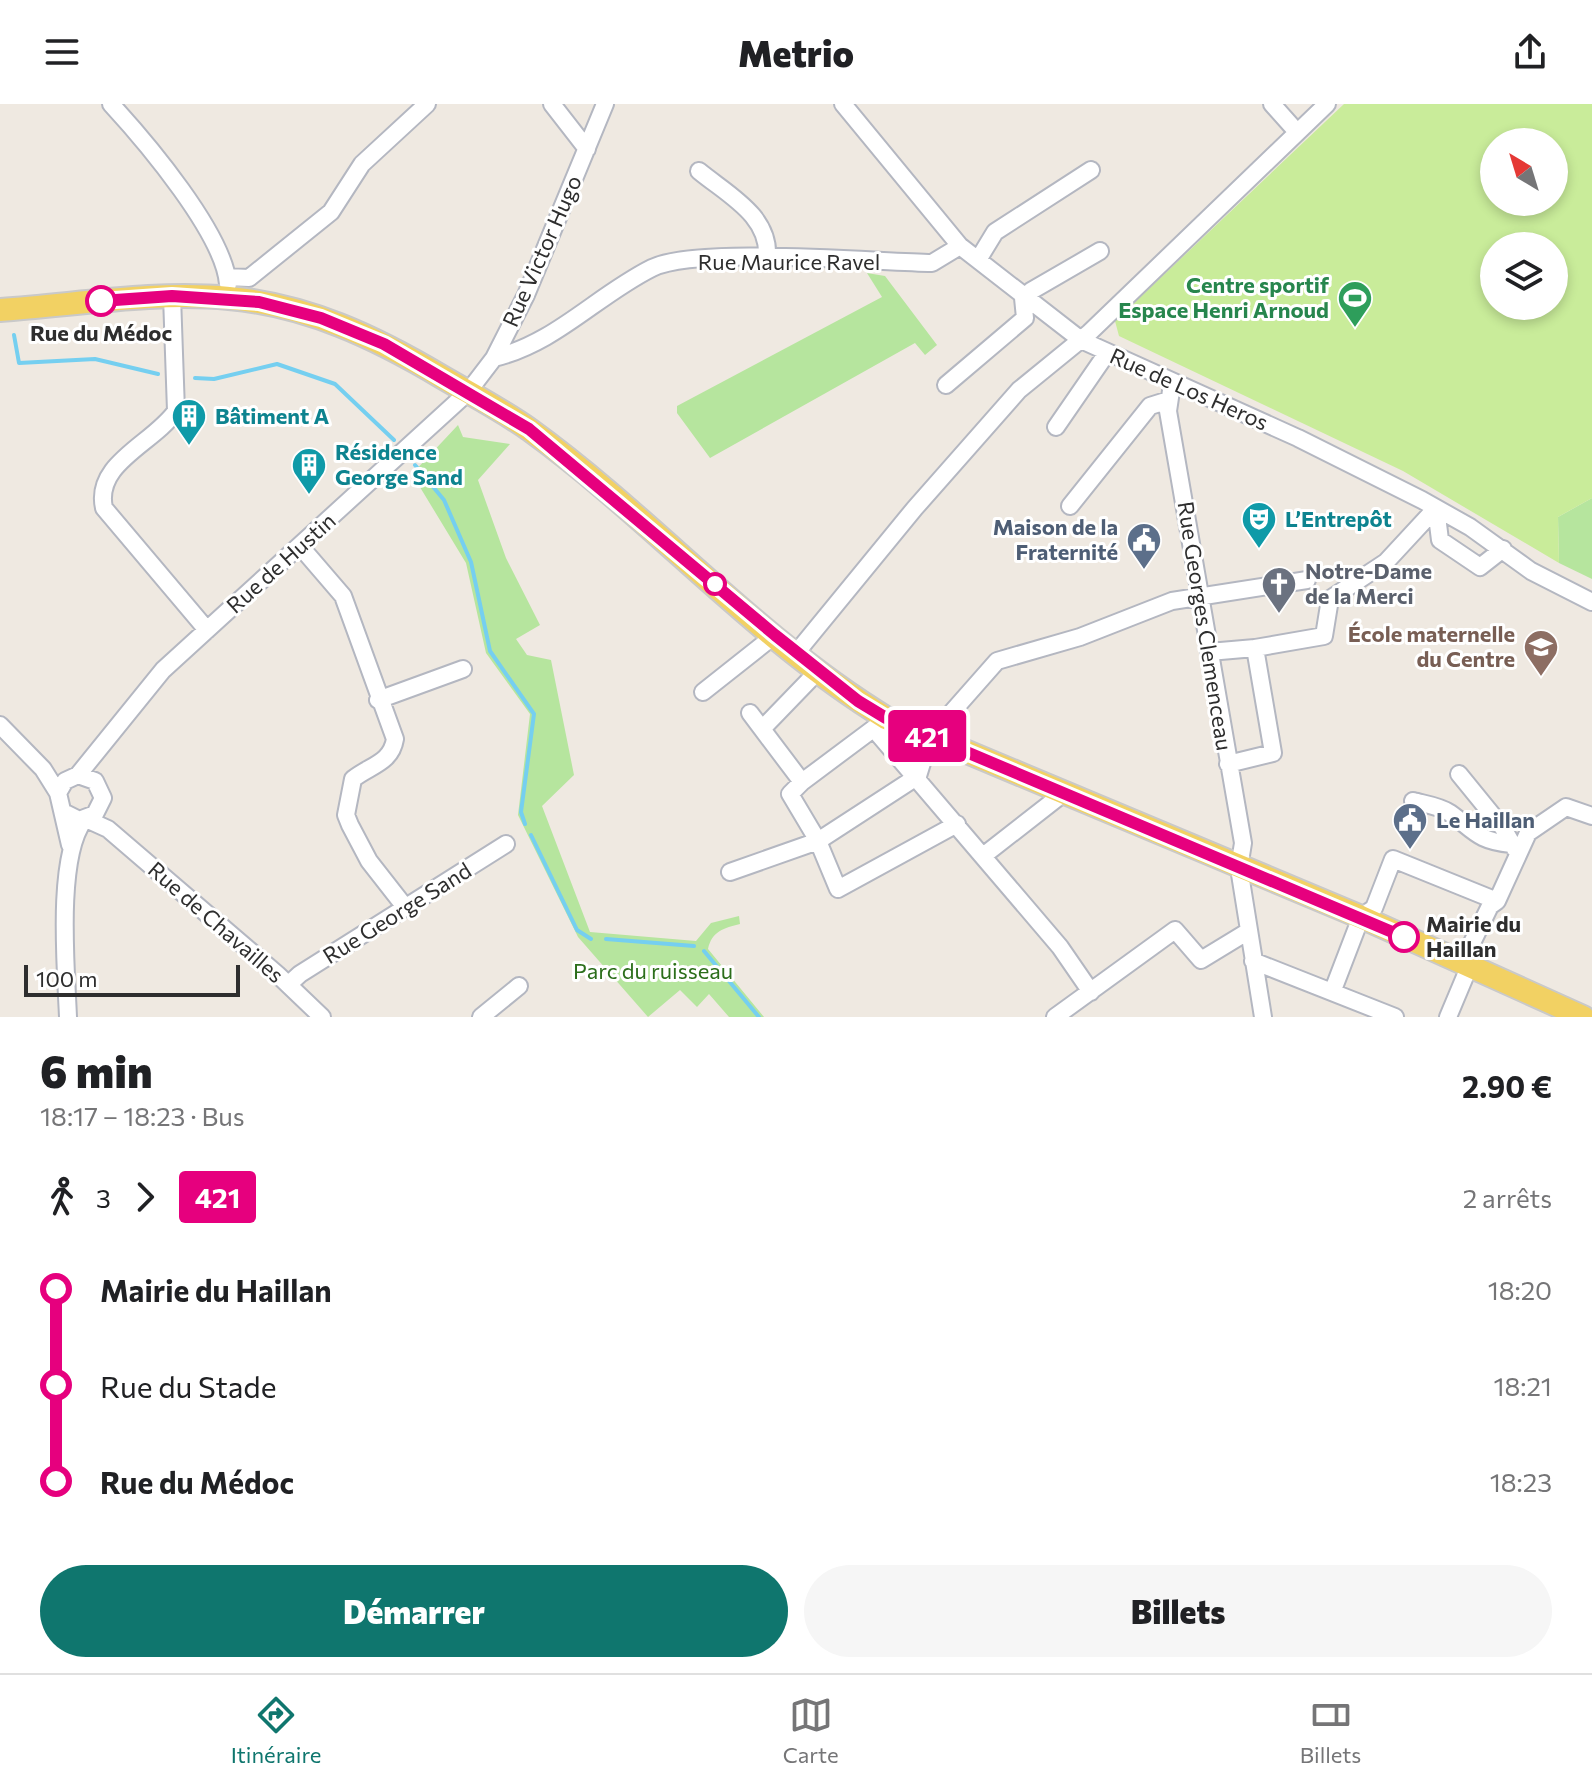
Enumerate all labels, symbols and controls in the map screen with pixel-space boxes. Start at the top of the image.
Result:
icon: menu [40,30,84,74]
text: Metrio [738,30,854,74]
icon: share [1508,30,1552,74]
north arrow [1480,128,1568,216]
map controls [1480,128,1568,320]
street label: Rue Victor Hugo [496,171,587,331]
button: layers [1480,232,1568,320]
street label: Rue Maurice Ravel [698,248,880,275]
place label: Centre sportif Espace Henri Arnoud [1118,271,1330,323]
sports icon: Centre sportif Espace Henri Arnoud [1336,279,1374,329]
marker: Rue du Médoc [86,286,116,316]
place label: Rue du Médoc [30,319,172,346]
street label: Rue de Los Heros [1106,342,1273,436]
building icon: Bâtiment A [170,397,208,447]
place label: Bâtiment A [215,402,329,429]
place label: Résidence George Sand [335,438,463,490]
building icon: Résidence George Sand [290,446,328,496]
street label: Rue Georges Clemenceau [1172,499,1239,752]
theatre icon: L’Entrepôt [1240,500,1278,550]
place label: L’Entrepôt [1285,505,1392,532]
street label: Rue de Hustin [221,507,341,619]
place label: Maison de la Fraternité [993,513,1118,565]
public building icon: Maison de la Fraternité [1125,521,1163,571]
place label: Notre-Dame de la Merci [1305,557,1432,609]
church icon: Notre-Dame de la Merci [1260,565,1298,615]
unlabelled marker [704,573,726,595]
place label: École maternelle du Centre [1348,620,1515,672]
school or university icon: École maternelle du Centre [1522,628,1560,678]
line badge: 421 [881,710,973,762]
text: 421 [904,719,950,753]
public building icon: Le Haillan [1391,801,1429,851]
place label: Le Haillan [1436,806,1535,833]
street label: Rue de Chavailles [143,855,290,988]
street label: Rue George Sand [318,856,476,969]
place label: Mairie du Haillan [1426,910,1521,962]
marker: Mairie du Haillan [1389,922,1419,952]
park label: Parc du ruisseau [573,957,733,984]
scale bar [24,961,240,997]
text: 100 m [36,965,98,992]
text: 6 min [40,1043,153,1097]
text: 2.90 € [1462,1067,1552,1104]
text: 18:17 – 18:23 · Bus [40,1100,245,1131]
icon: walk [40,1175,84,1219]
icon: forward [123,1175,167,1219]
text: 421 [195,1180,240,1214]
text: 3 [96,1182,111,1213]
text: 2 arrêts [1463,1182,1552,1213]
text: Mairie du Haillan [100,1271,332,1308]
text: 18:20 [1488,1274,1552,1305]
text: Rue du Stade [100,1367,277,1404]
text: 18:21 [1493,1370,1552,1401]
text: Rue du Médoc [100,1463,294,1500]
text: 18:23 [1490,1466,1552,1497]
button: Démarrer [40,1565,788,1657]
button: Billets [804,1565,1552,1657]
tab: Itinéraire [231,1693,321,1768]
tab: Carte [783,1693,839,1768]
tab: Billets [1300,1693,1361,1768]

